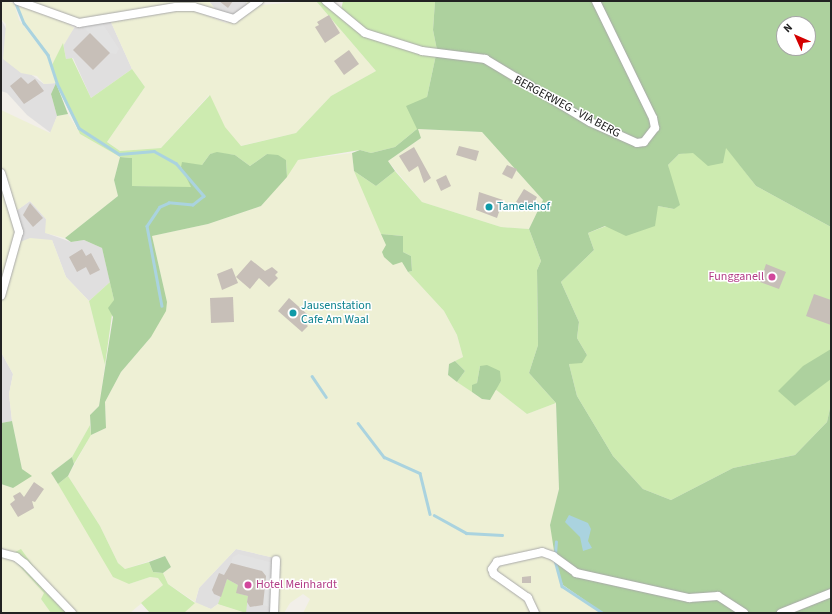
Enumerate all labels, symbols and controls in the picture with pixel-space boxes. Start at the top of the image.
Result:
north arrow [776,16,816,56]
text: N [780,20,796,36]
street label: BERGERWEG - VIA BERG [511,73,623,141]
place label: Tamelehof [497,200,550,214]
marker: Tamelehof [484,202,494,212]
place label: Fungganell [709,270,764,284]
marker: Fungganell [767,272,777,282]
place label: Jausenstation Cafe Am Waal [301,299,371,327]
marker: Jausenstation Cafe Am Waal [288,308,298,318]
place label: Hotel Meinhardt [256,578,337,592]
marker: Hotel Meinhardt [243,580,253,590]

